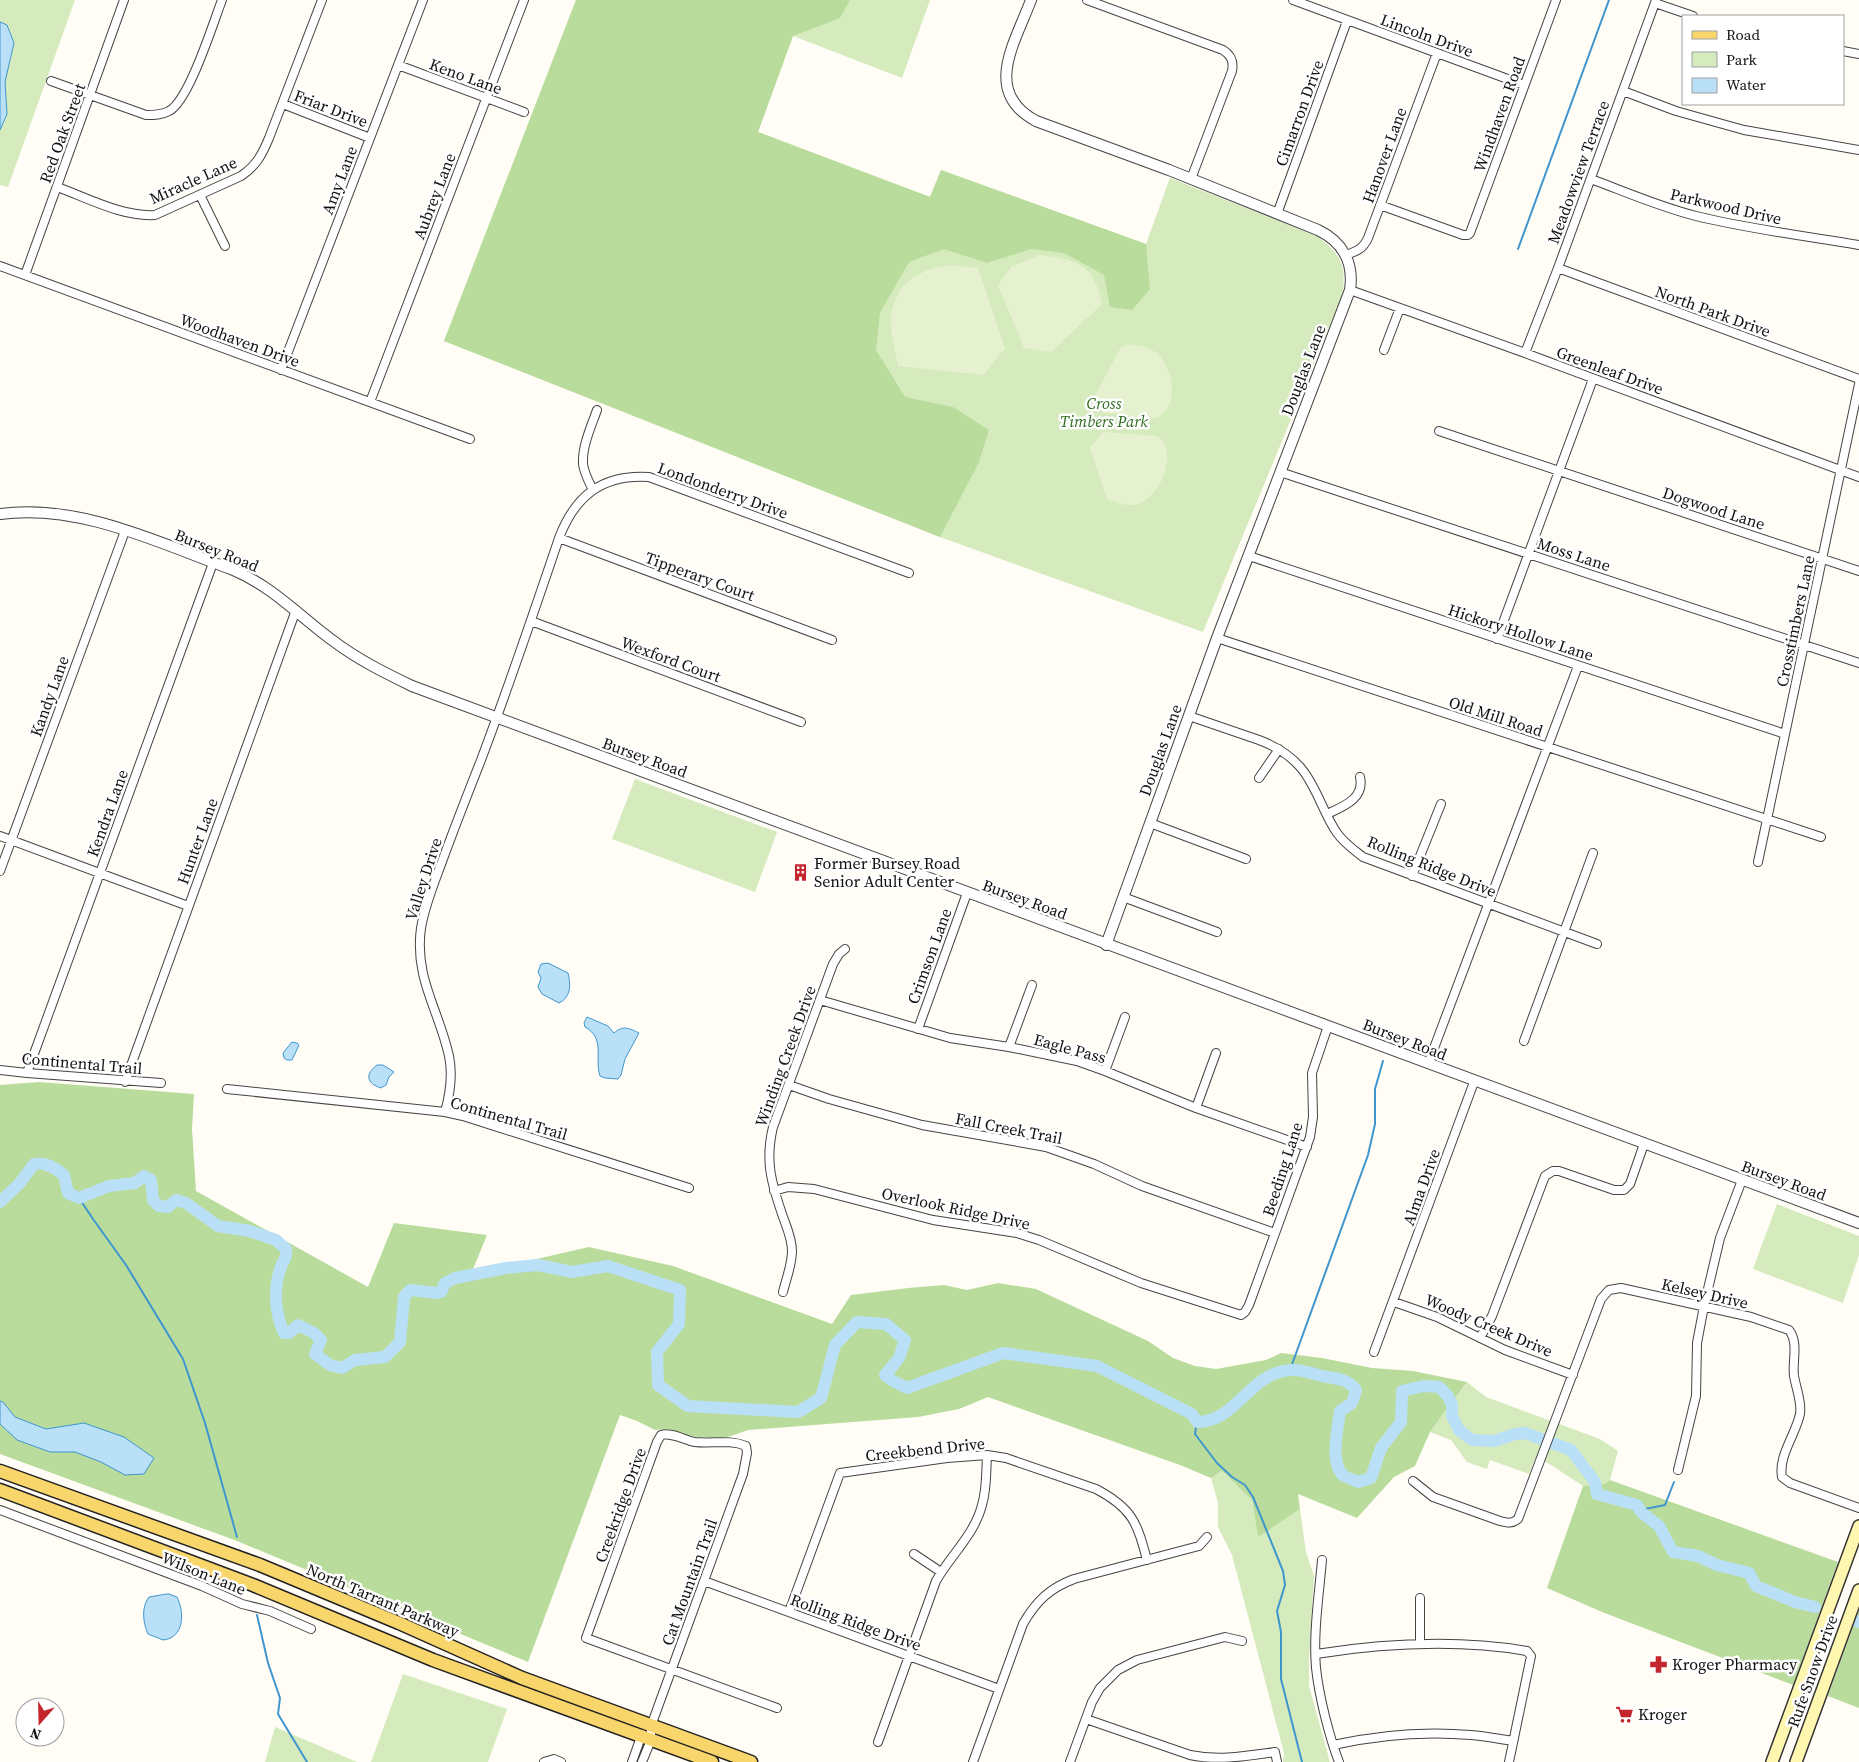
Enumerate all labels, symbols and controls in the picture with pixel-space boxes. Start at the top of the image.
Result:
street label: Lincoln Drive [1378,8,1476,62]
legend [1682,15,1844,105]
text: Road [1726,24,1760,45]
text: Park [1726,49,1758,70]
street label: Keno Lane [426,53,506,99]
street label: Windhaven Road [1468,53,1530,175]
street label: Cimarron Drive [1270,57,1328,169]
text: Water [1726,74,1767,95]
street label: Red Oak Street [34,79,90,186]
street label: Friar Drive [291,84,371,132]
street label: Meadowview Terrace [1542,97,1614,247]
street label: Hanover Lane [1356,104,1412,206]
street label: Amy Lane [316,142,362,218]
street label: Aubrey Lane [407,150,461,242]
street label: Miracle Lane [146,151,240,209]
street label: Parkwood Drive [1668,182,1784,230]
street label: North Park Drive [1652,280,1774,342]
street label: Woodhaven Drive [177,308,303,372]
street label: Douglas Lane [1275,321,1331,419]
street label: Greenleaf Drive [1553,340,1667,400]
park label: Cross Timbers Park [1060,392,1148,432]
street label: Londonderry Drive [655,456,791,524]
street label: Dogwood Lane [1660,481,1768,535]
street label: Bursey Road [172,523,262,577]
street label: Moss Lane [1534,532,1614,576]
street label: Tipperary Court [642,546,758,606]
street label: Crosstimbers Lane [1770,553,1820,689]
street label: Hickory Hollow Lane [1445,598,1597,666]
street label: Wexford Court [618,631,725,688]
street label: Kandy Lane [24,653,74,739]
street label: Old Mill Road [1446,690,1546,742]
street label: Douglas Lane [1133,701,1187,799]
street label: Bursey Road [600,731,690,783]
street label: Kendra Lane [81,766,133,860]
street label: Hunter Lane [171,795,223,887]
street label: Rolling Ridge Drive [1364,830,1500,902]
street label: Valley Drive [399,835,447,923]
place label: Former Bursey Road Senior Adult Center [814,852,960,892]
building icon: Former Bursey Road Senior Adult Center [790,862,810,882]
street label: Bursey Road [980,873,1070,925]
street label: Crimson Lane [901,905,957,1007]
street label: Winding Creek Drive [749,982,821,1130]
street label: Bursey Road [1360,1013,1450,1065]
street label: Eagle Pass [1031,1028,1109,1068]
street label: Continental Trail [21,1047,143,1079]
street label: Continental Trail [448,1091,570,1145]
street label: Fall Creek Trail [954,1107,1065,1149]
street label: Beeding Lane [1256,1119,1308,1219]
street label: Alma Drive [1397,1146,1445,1228]
street label: Bursey Road [1739,1154,1829,1206]
street label: Overlook Ridge Drive [880,1182,1032,1234]
street label: Kelsey Drive [1659,1272,1751,1314]
street label: Woody Creek Drive [1422,1288,1556,1362]
street label: Creekbend Drive [864,1432,986,1466]
street label: Creekridge Drive [589,1445,651,1565]
street label: Cat Mountain Trail [656,1515,722,1649]
street label: Wilson Lane [159,1546,249,1600]
street label: North Tarrant Parkway [303,1558,463,1642]
street label: Rolling Ridge Drive [788,1588,924,1656]
street label: Rufe Snow Drive [1781,1612,1843,1730]
place label: Kroger Pharmacy [1672,1653,1798,1675]
pharmacy icon: Kroger Pharmacy [1648,1654,1668,1674]
north arrow [15,1697,65,1747]
place label: Kroger [1638,1703,1687,1725]
supermarket icon: Kroger [1614,1704,1634,1724]
text: N [27,1723,44,1745]

